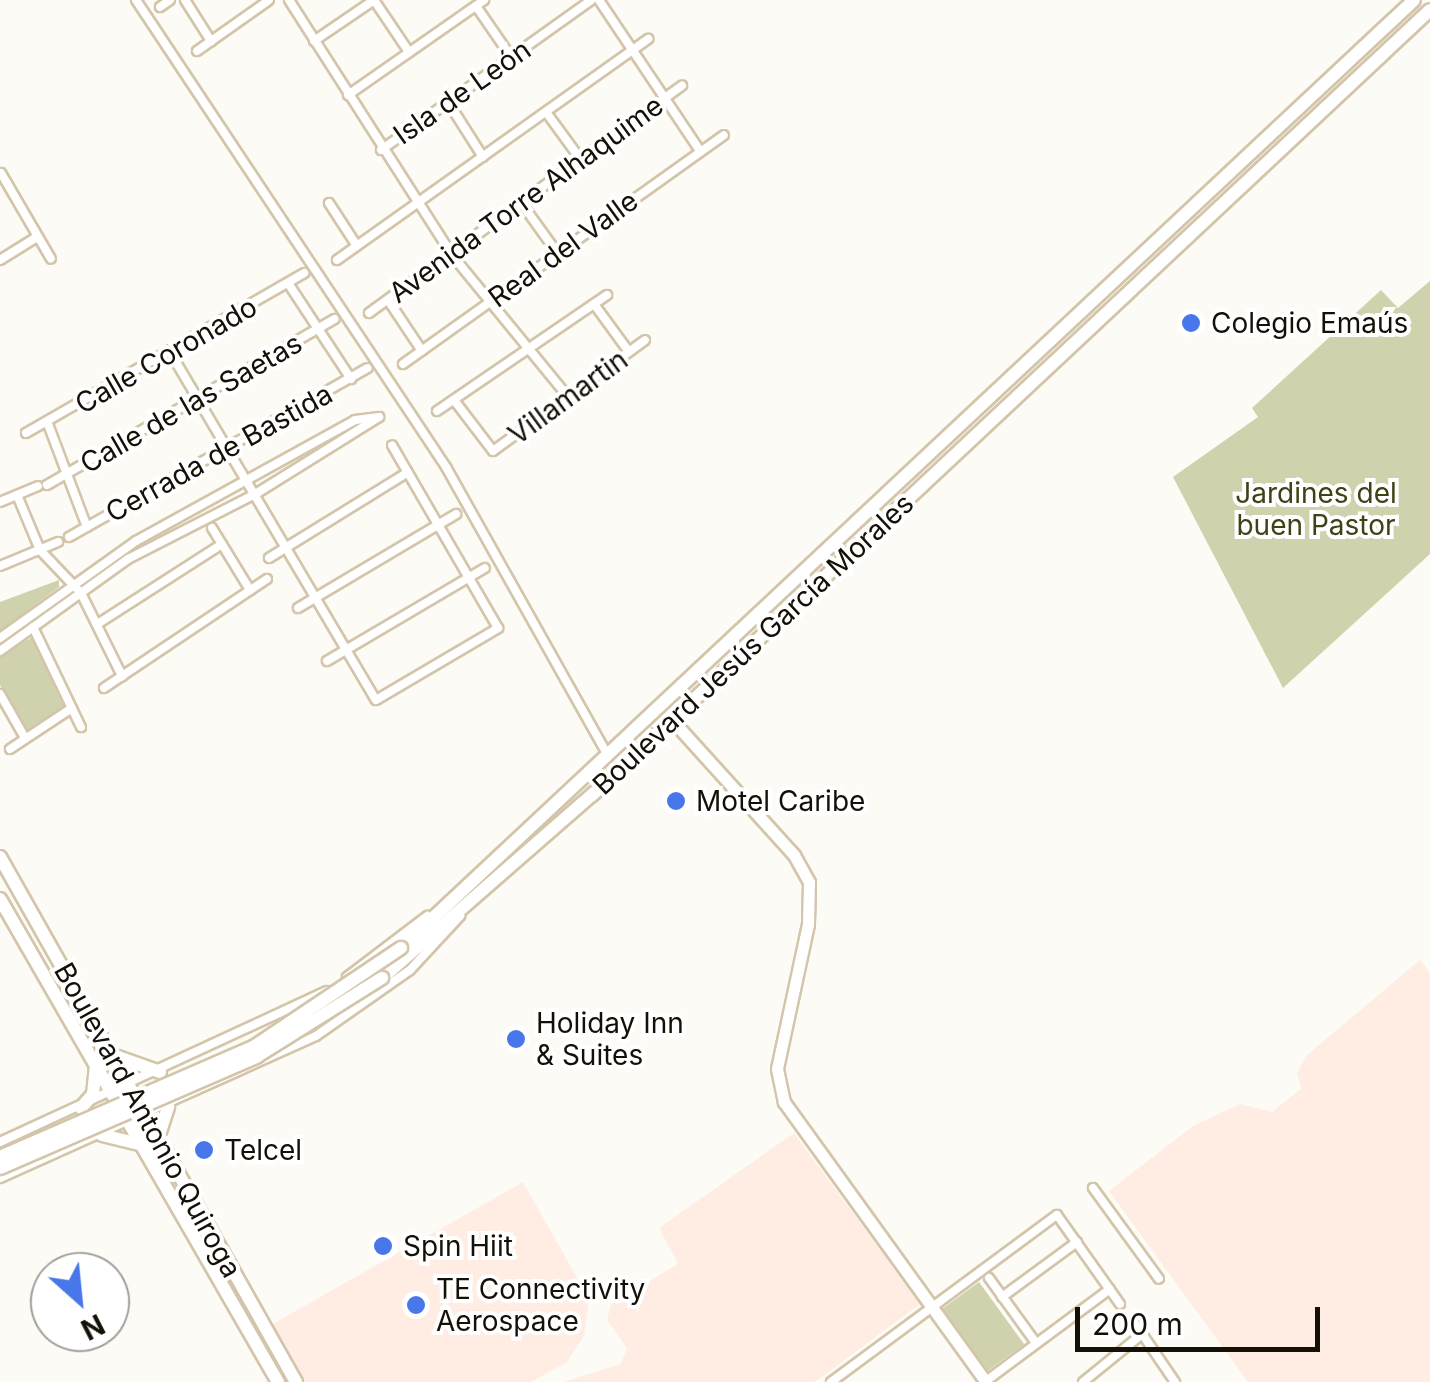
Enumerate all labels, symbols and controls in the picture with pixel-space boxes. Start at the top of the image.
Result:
street label: Isla de León [387,32,537,152]
street label: Avenida Torre Alhaquime [382,88,670,310]
street label: Real del Valle [482,184,644,314]
street label: Calle Coronado [69,289,263,421]
place label: Colegio Emaús [1211,306,1408,340]
marker: Colegio Emaús [1180,312,1202,334]
street label: Calle de las Saetas [74,326,308,480]
street label: Villamartin [502,343,634,451]
street label: Cerrada de Bastida [100,377,338,529]
park label: Jardines del buen Pastor [1235,476,1397,542]
street label: Boulevard Jesús García Morales [586,486,920,802]
place label: Motel Caribe [696,784,865,818]
marker: Motel Caribe [665,790,687,812]
street label: Boulevard Antonio Quiroga [47,957,249,1283]
place label: Holiday Inn & Suites [536,1006,684,1072]
marker: Holiday Inn & Suites [505,1028,527,1050]
place label: Telcel [224,1133,302,1167]
marker: Telcel [193,1139,215,1161]
place label: Spin Hiit [403,1229,513,1263]
marker: Spin Hiit [372,1235,394,1257]
north arrow [30,1252,130,1352]
place label: TE Connectivity Aerospace [436,1272,645,1338]
scale bar [1080,1287,1325,1349]
marker: TE Connectivity Aerospace [405,1294,427,1316]
text: 200 m [1092,1306,1183,1342]
text: N [75,1307,110,1347]

